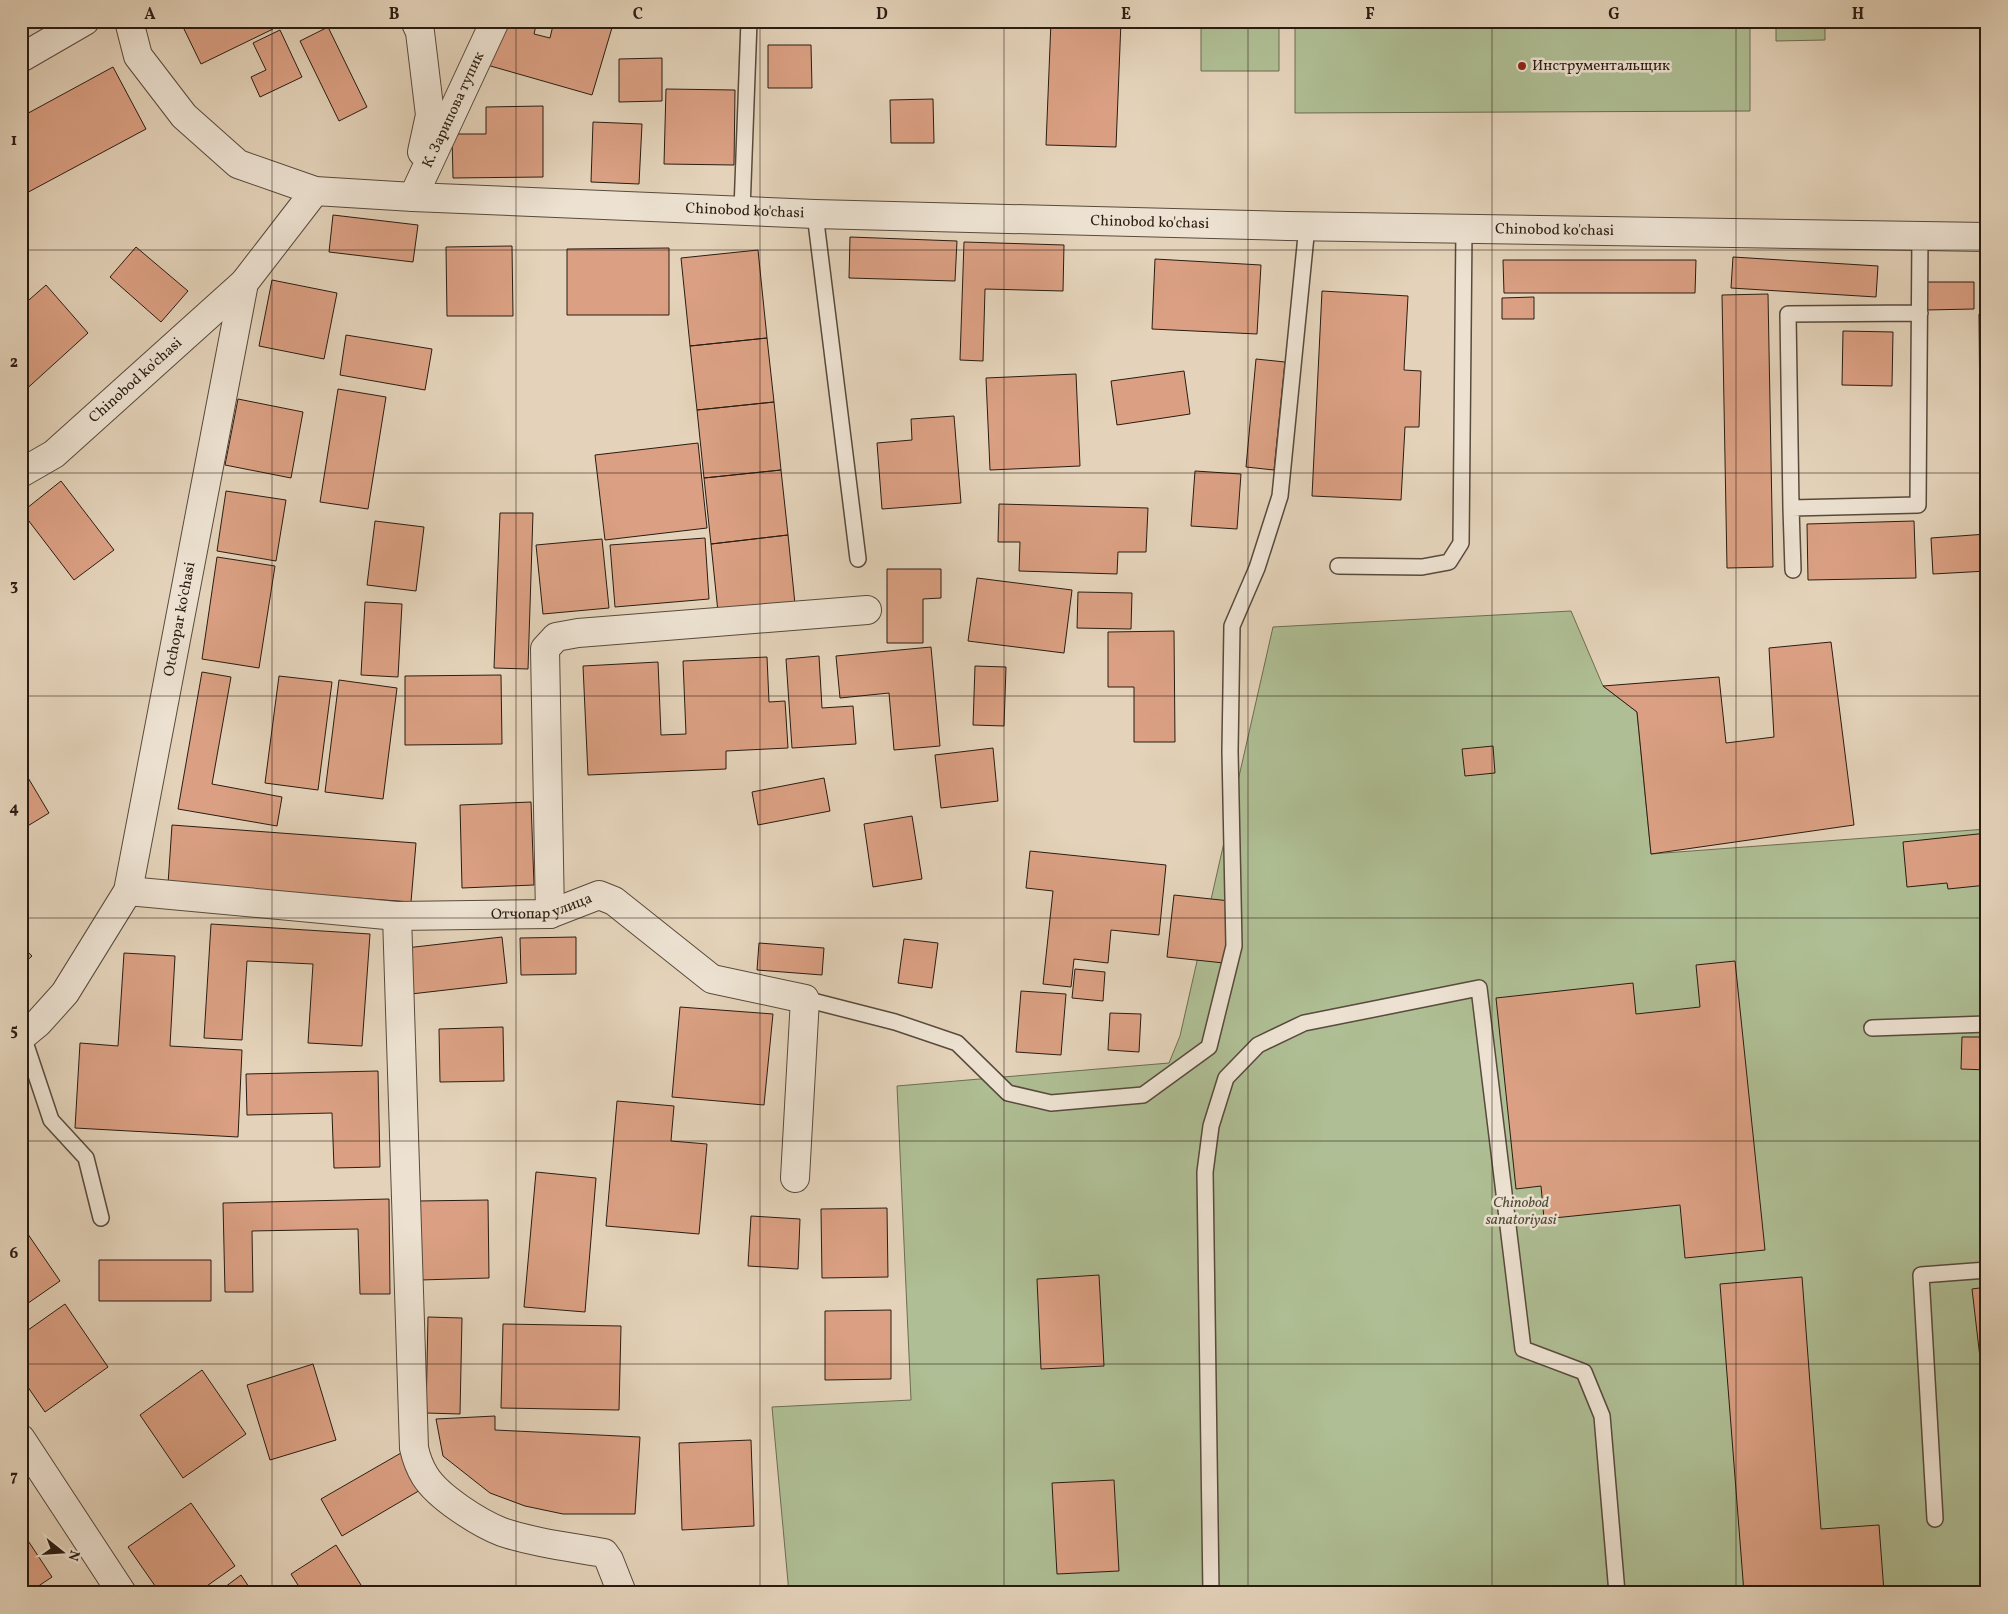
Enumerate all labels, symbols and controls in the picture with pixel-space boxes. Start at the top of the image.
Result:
text: A [144,4,156,26]
text: B [389,4,400,26]
text: C [633,4,643,26]
text: D [876,4,888,26]
text: E [1121,4,1131,26]
text: F [1365,4,1375,26]
text: G [1608,4,1620,26]
text: H [1852,4,1864,26]
street label: К. Зарипова тупик [417,48,490,172]
place label: Инструментальщик [1532,56,1670,77]
marker: Инструментальщик [1516,60,1528,72]
text: 1 [11,130,17,152]
street label: Chinobod ko'chasi [685,198,805,224]
street label: Chinobod ko'chasi [1090,210,1210,234]
street label: Chinobod ko'chasi [1495,219,1614,242]
street label: Chinobod ko'chasi [84,333,187,428]
text: 2 [10,352,18,374]
street label: Otchopar ko'chasi [159,560,201,678]
text: 3 [10,575,18,597]
text: 4 [9,798,19,820]
street label: Отчопар улица [491,888,595,925]
text: 5 [10,1020,18,1042]
park label: Chinobod sanatoriyasi [1486,1193,1557,1231]
text: 6 [10,1243,19,1265]
text: 7 [10,1466,18,1488]
north arrow [38,1526,88,1576]
text: N [62,1548,84,1563]

